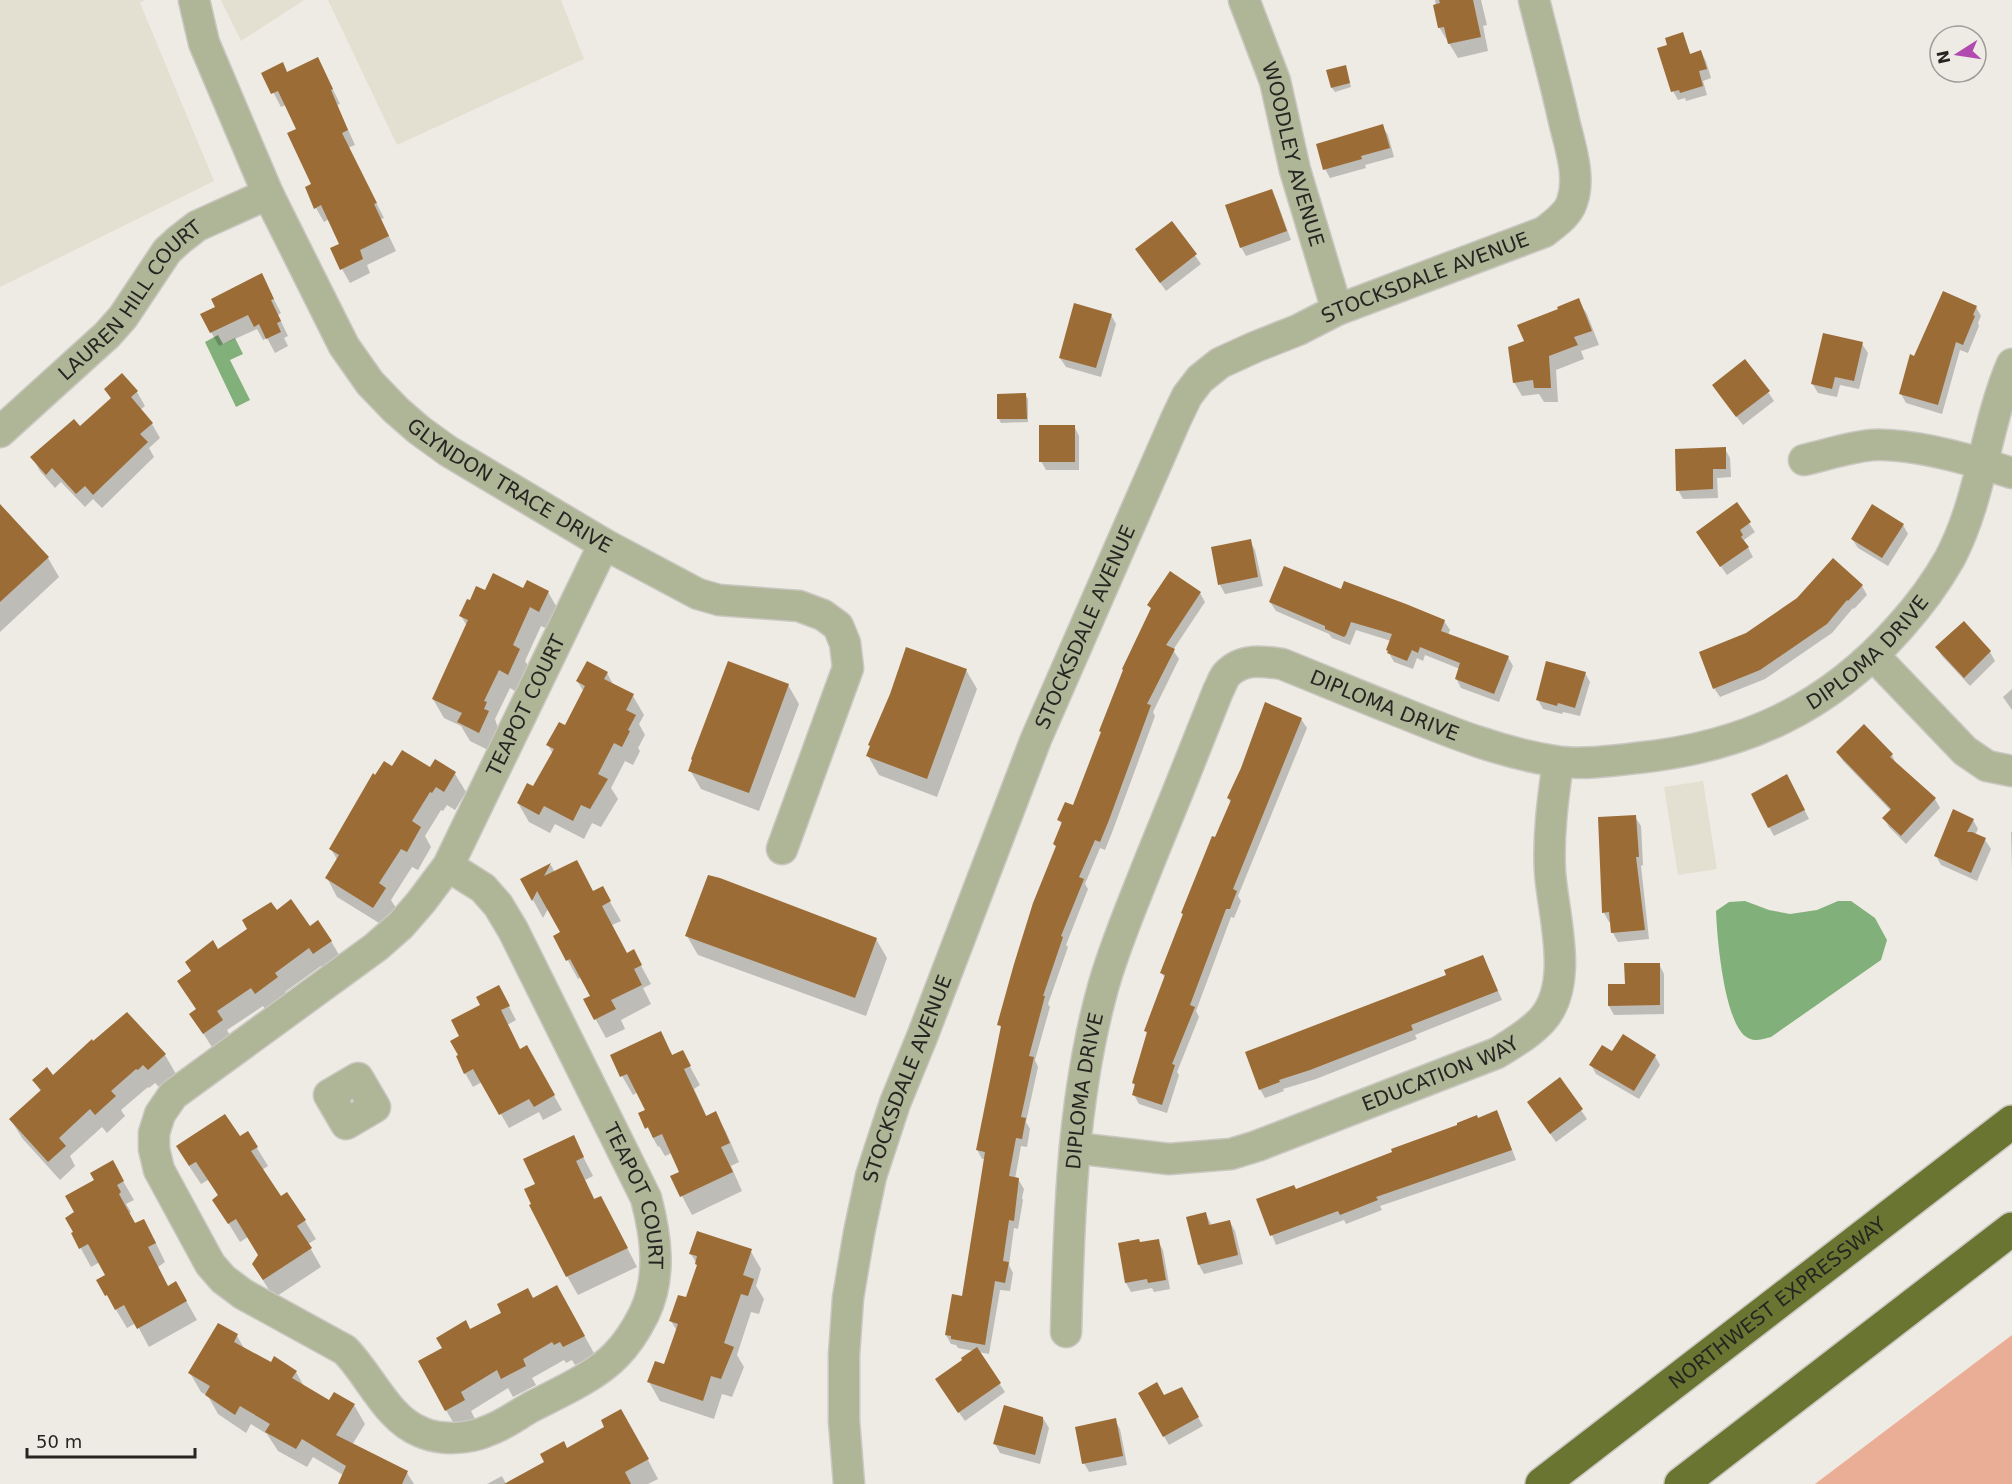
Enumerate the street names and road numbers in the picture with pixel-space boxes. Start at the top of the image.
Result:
street label: WOODLEY AVENUE [1257,58,1329,249]
street label: LAUREN HILL COURT [53,215,207,385]
street label: STOCKSDALE AVENUE [1317,227,1532,328]
street label: GLYNDON TRACE DRIVE [402,413,616,558]
street label: STOCKSDALE AVENUE [1030,521,1140,733]
street label: DIPLOMA DRIVE [1802,590,1934,715]
street label: TEAPOT COURT [481,630,571,781]
street label: DIPLOMA DRIVE [1307,665,1462,746]
street label: STOCKSDALE AVENUE [858,972,957,1185]
street label: DIPLOMA DRIVE [1061,1010,1108,1170]
street label: EDUCATION WAY [1358,1030,1524,1116]
street label: TEAPOT COURT [598,1118,668,1270]
street label: NORTHWEST EXPRESSWAY [1664,1211,1891,1394]

